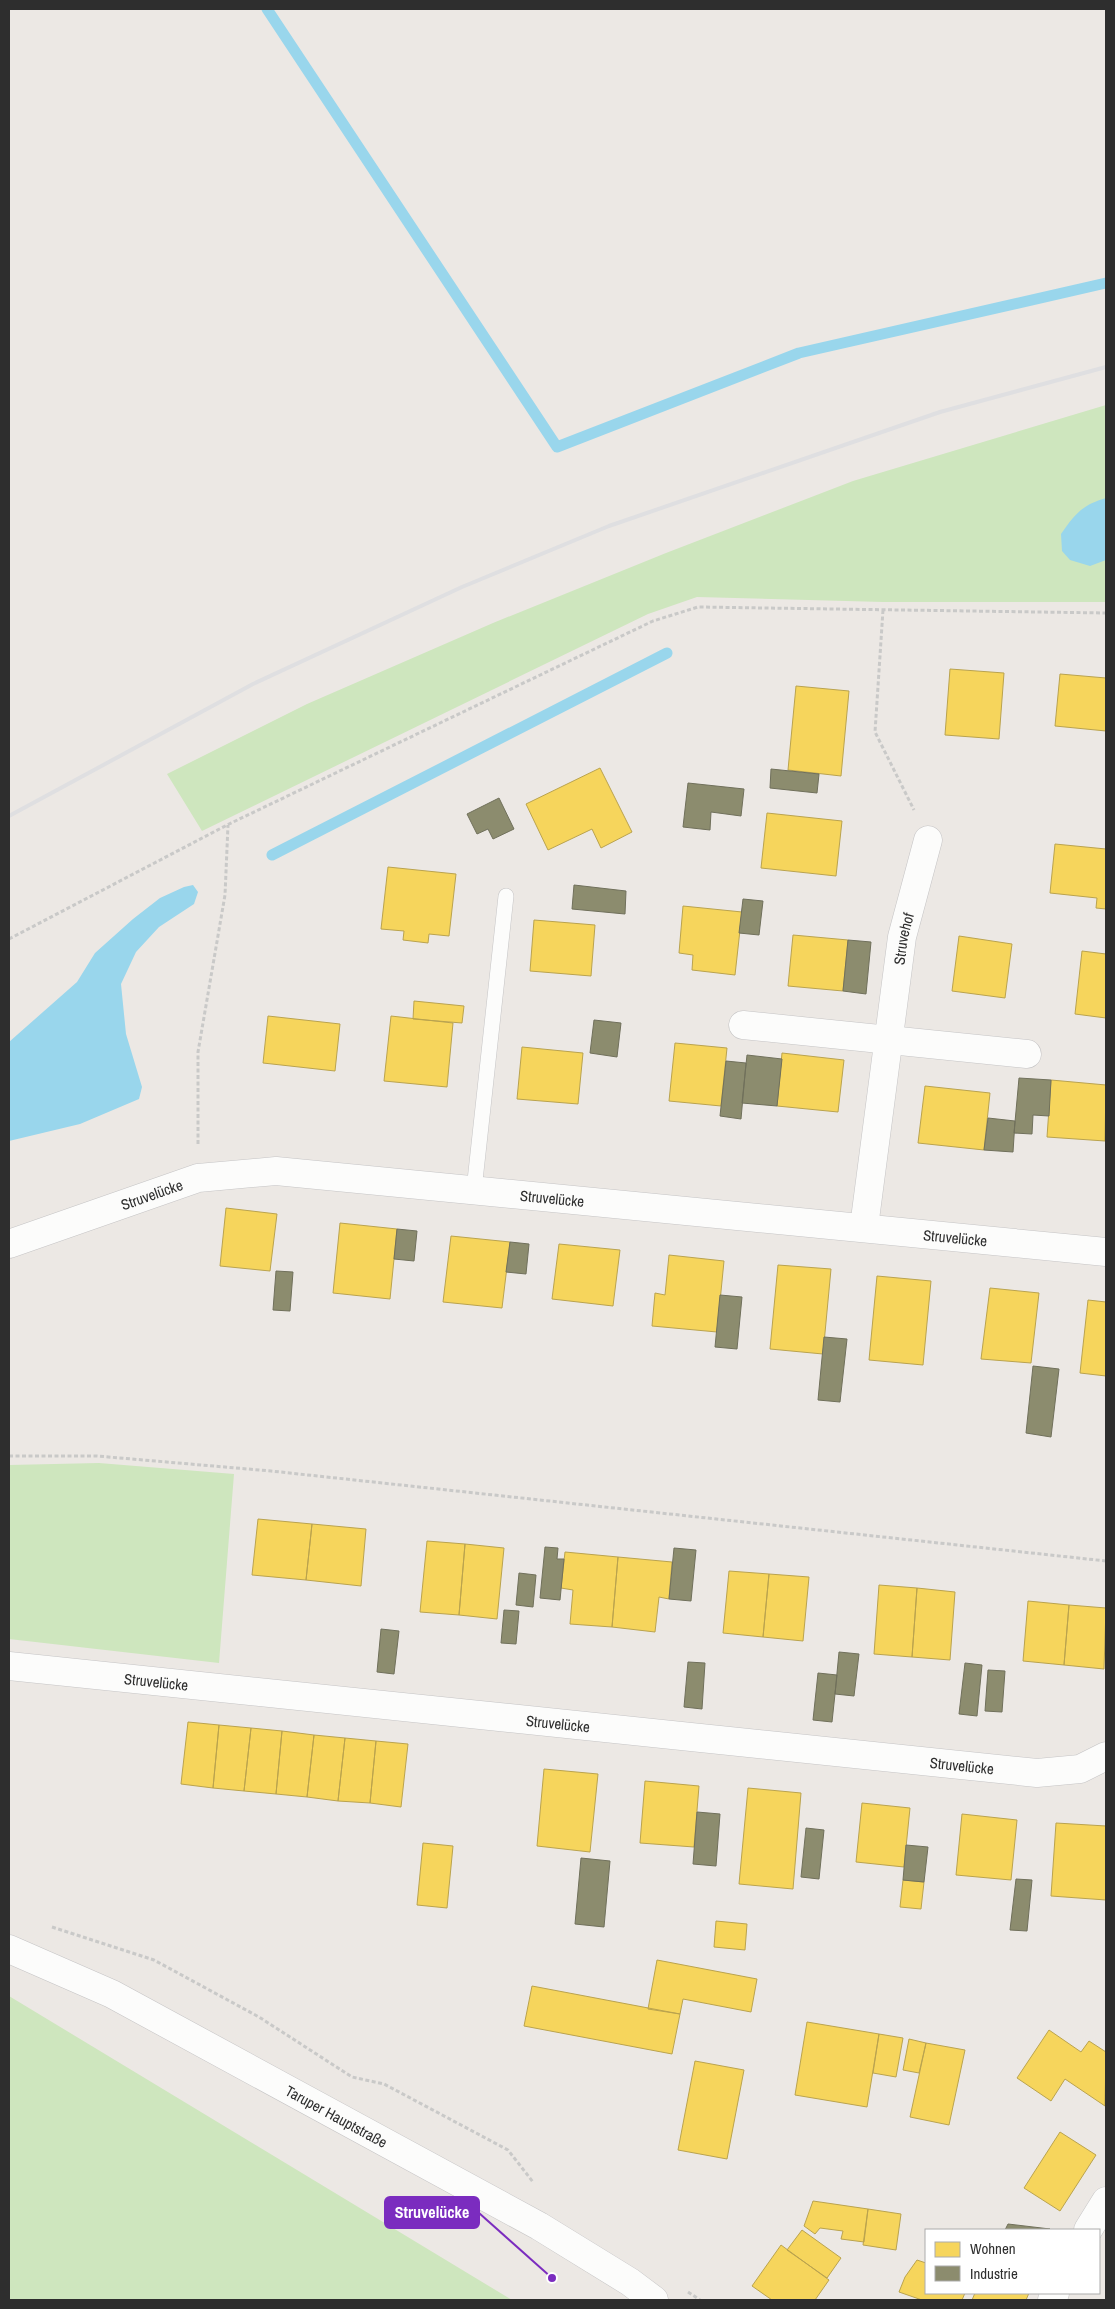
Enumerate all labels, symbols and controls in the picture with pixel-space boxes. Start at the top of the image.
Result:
street label: Struvehof [888,910,919,966]
street label: Struvelücke [118,1174,186,1215]
street label: Struvelücke [519,1184,585,1212]
street label: Struvelücke [922,1224,988,1251]
street label: Struvelücke [123,1668,189,1695]
street label: Struvelücke [525,1709,591,1737]
street label: Struvelücke [929,1751,995,1779]
street label: Taruper Hauptstraße [282,2080,391,2152]
callout: Struvelücke [385,2197,479,2228]
text: Struvelücke [395,2201,469,2223]
legend [925,2229,1100,2294]
text: Wohnen [970,2238,1016,2259]
text: Industrie [970,2263,1018,2284]

